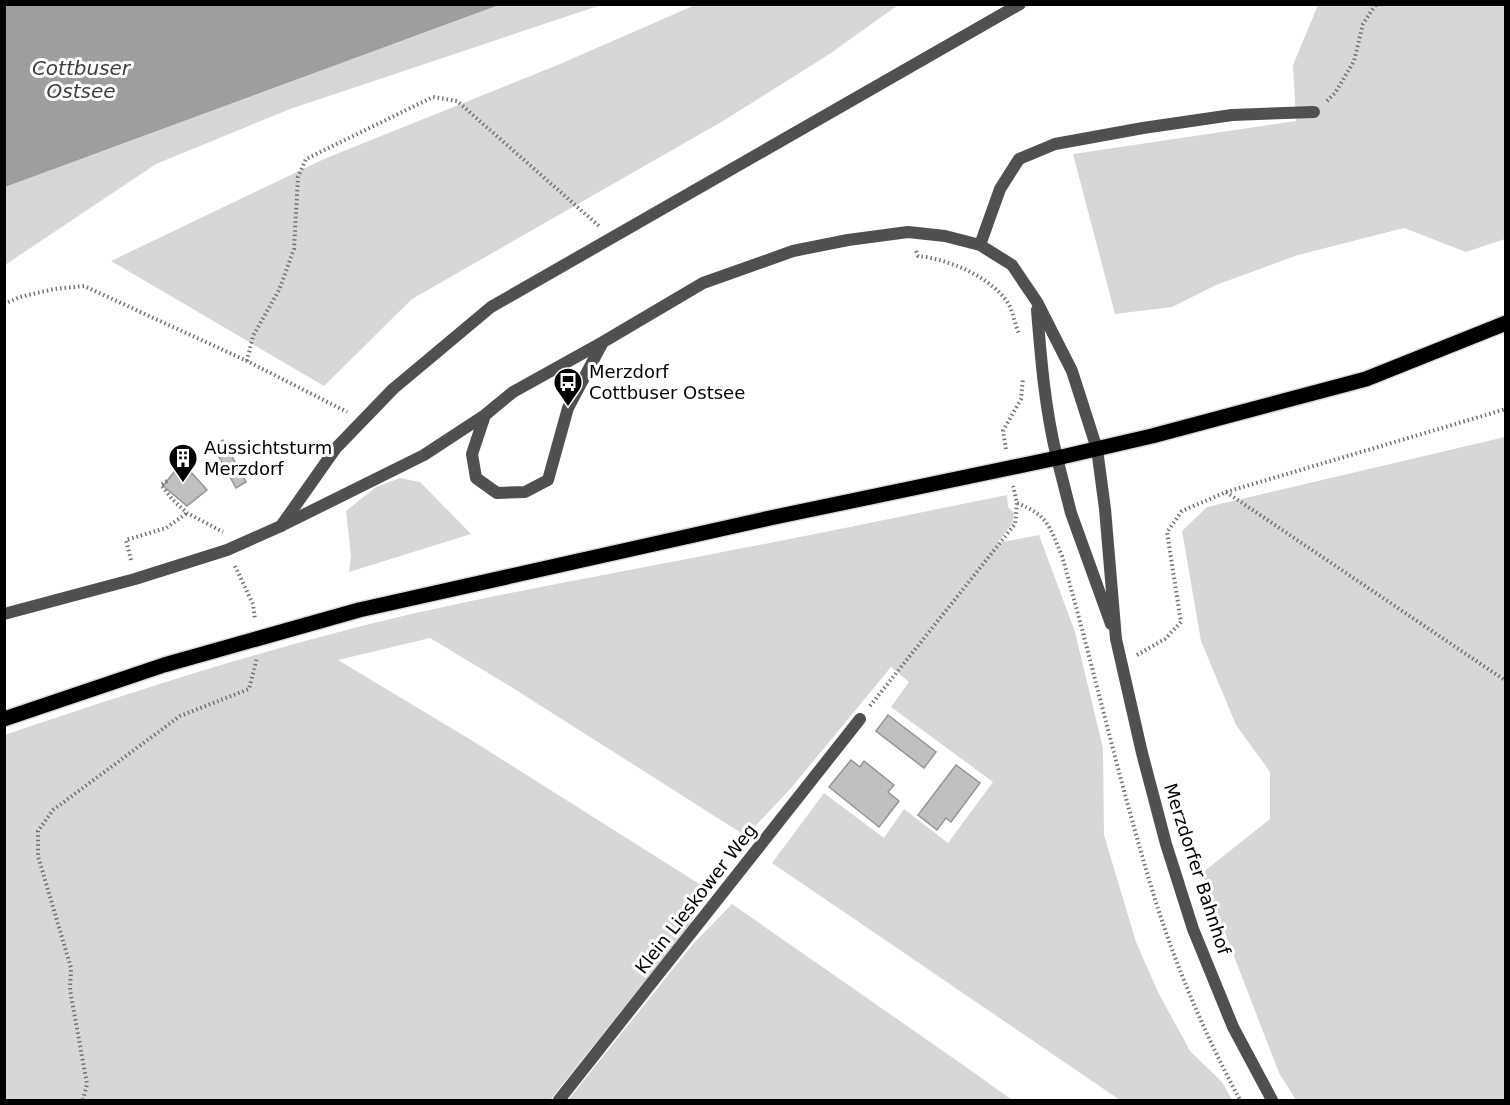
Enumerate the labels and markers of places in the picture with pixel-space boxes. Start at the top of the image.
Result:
place label: Merzdorf Cottbuser Ostsee [589,361,745,403]
bus stop icon: Merzdorf Cottbuser Ostsee [552,366,584,408]
place label: Aussichtsturm Merzdorf [204,437,332,479]
building icon: Aussichtsturm Merzdorf [167,442,199,484]

